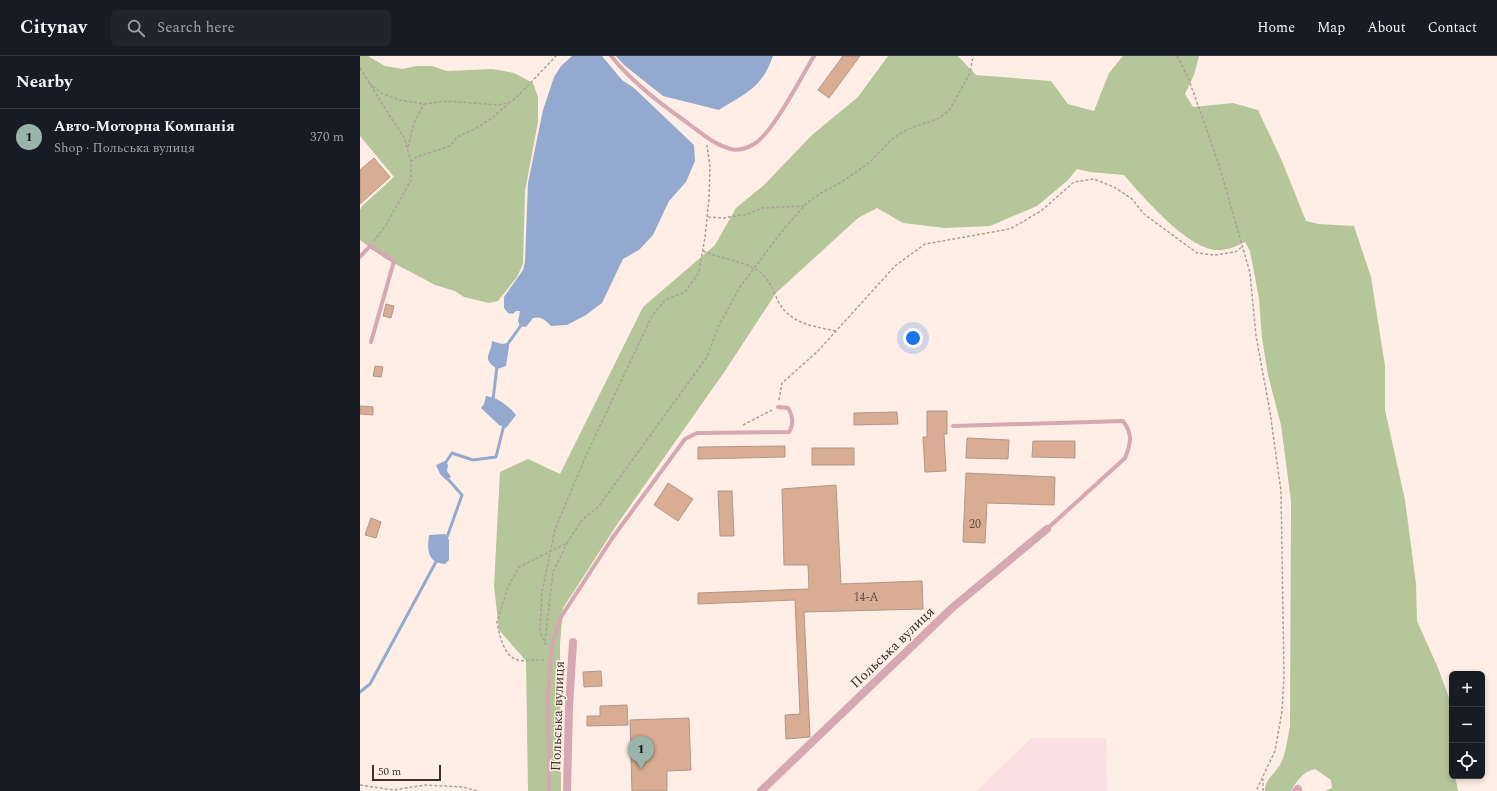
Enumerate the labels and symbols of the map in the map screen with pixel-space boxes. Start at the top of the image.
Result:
your location [903,328,923,348]
house number: 20 [969,515,981,534]
house number: 14-А [853,588,879,607]
street label: Польська вулиця [845,602,939,693]
street label: Польська вулиця [545,661,570,771]
pin: 1 [628,736,654,769]
scale bar [372,763,441,782]

